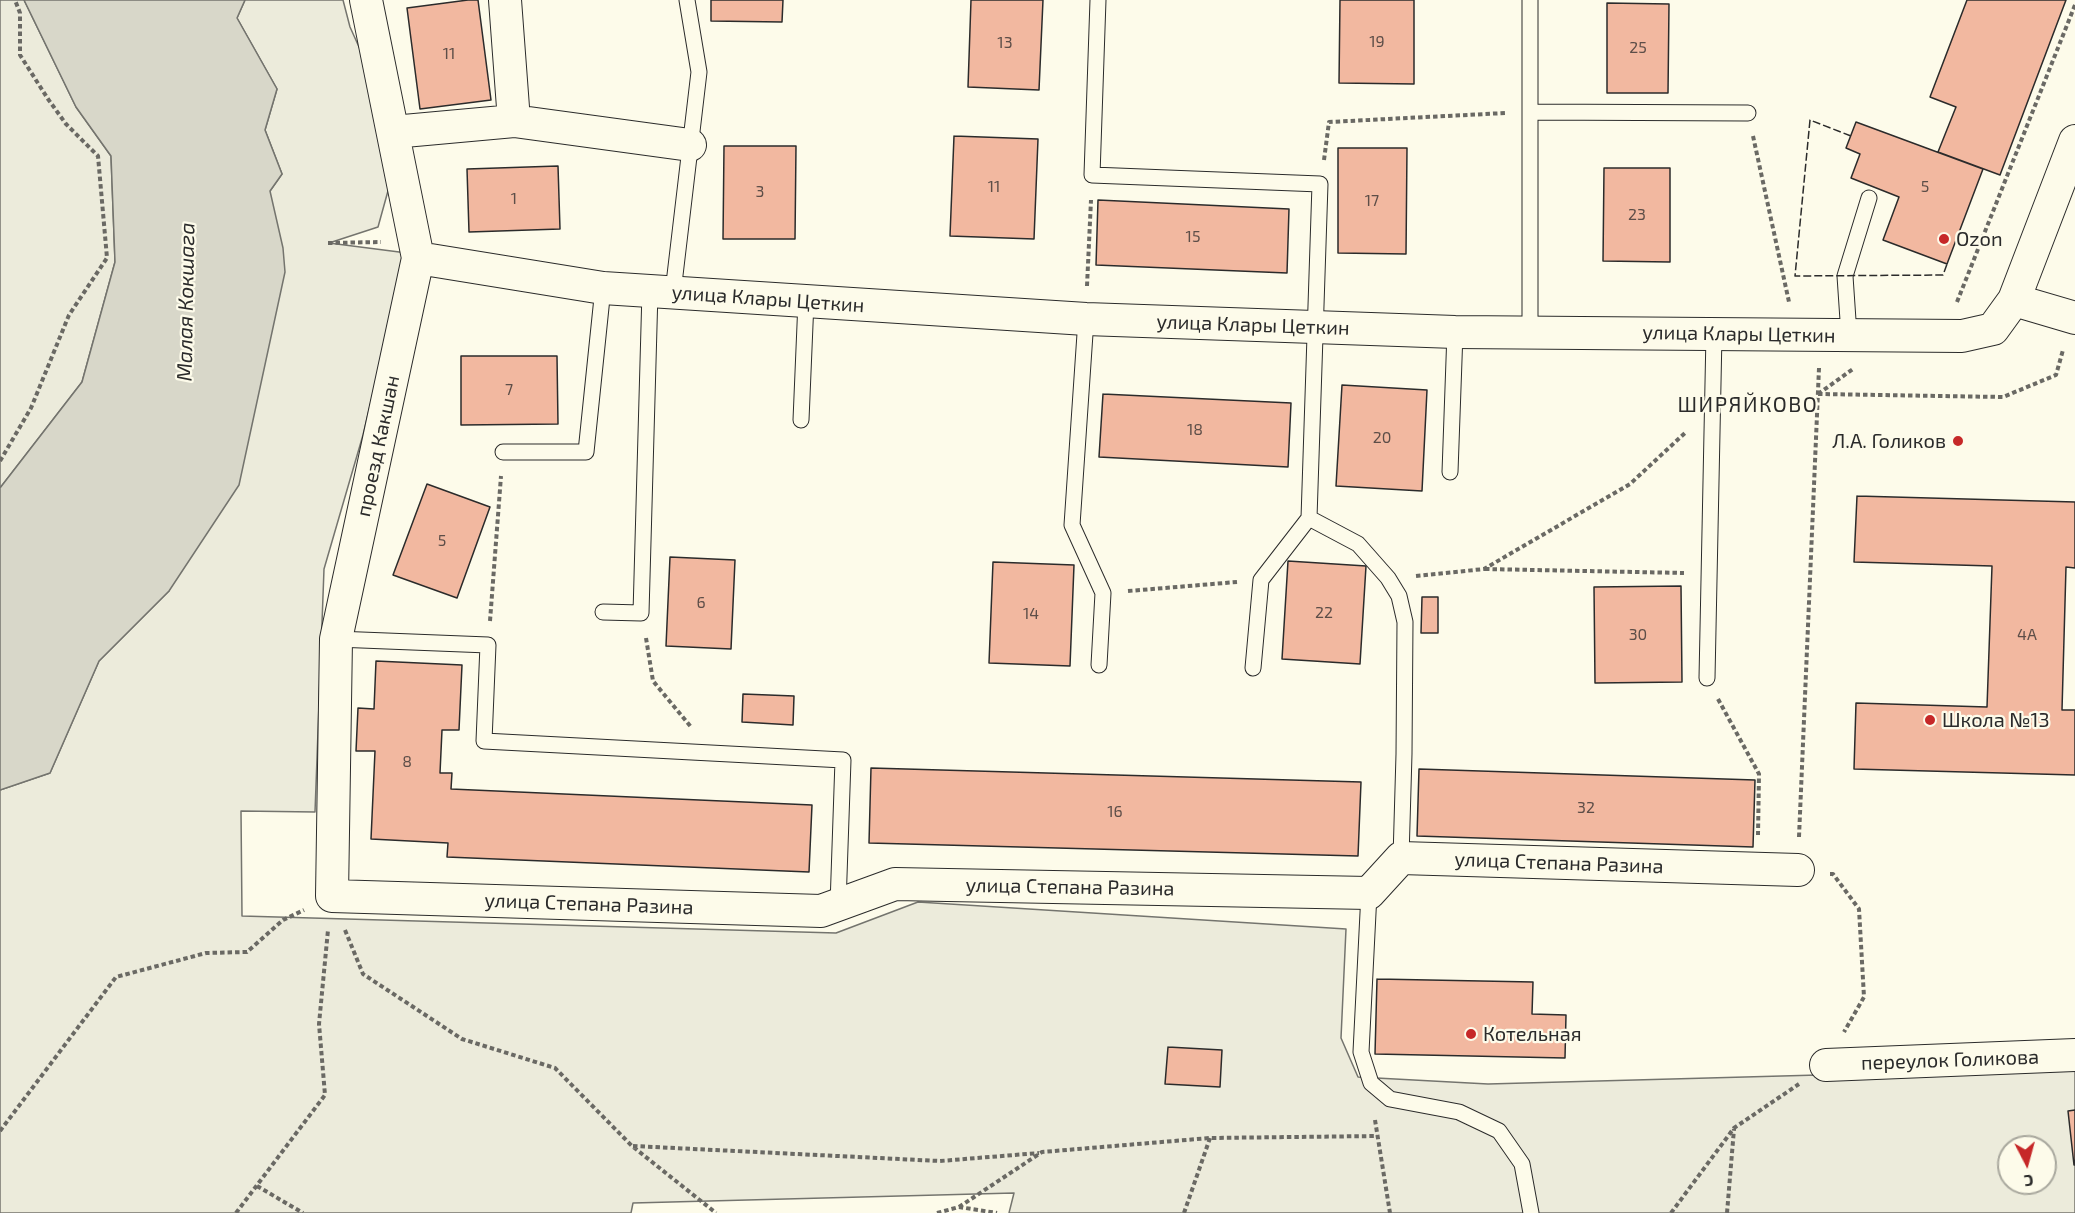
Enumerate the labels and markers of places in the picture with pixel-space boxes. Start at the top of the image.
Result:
place label: Ozon [1956,227,2003,251]
marker: Ozon [1937,232,1951,246]
place label: Л.А. Голиков [1832,429,1946,453]
marker: Л.А. Голиков [1951,434,1965,448]
place label: Школа №13 [1942,708,2050,732]
marker: Школа №13 [1923,713,1937,727]
place label: Котельная [1483,1022,1582,1046]
marker: Котельная [1464,1027,1478,1041]

